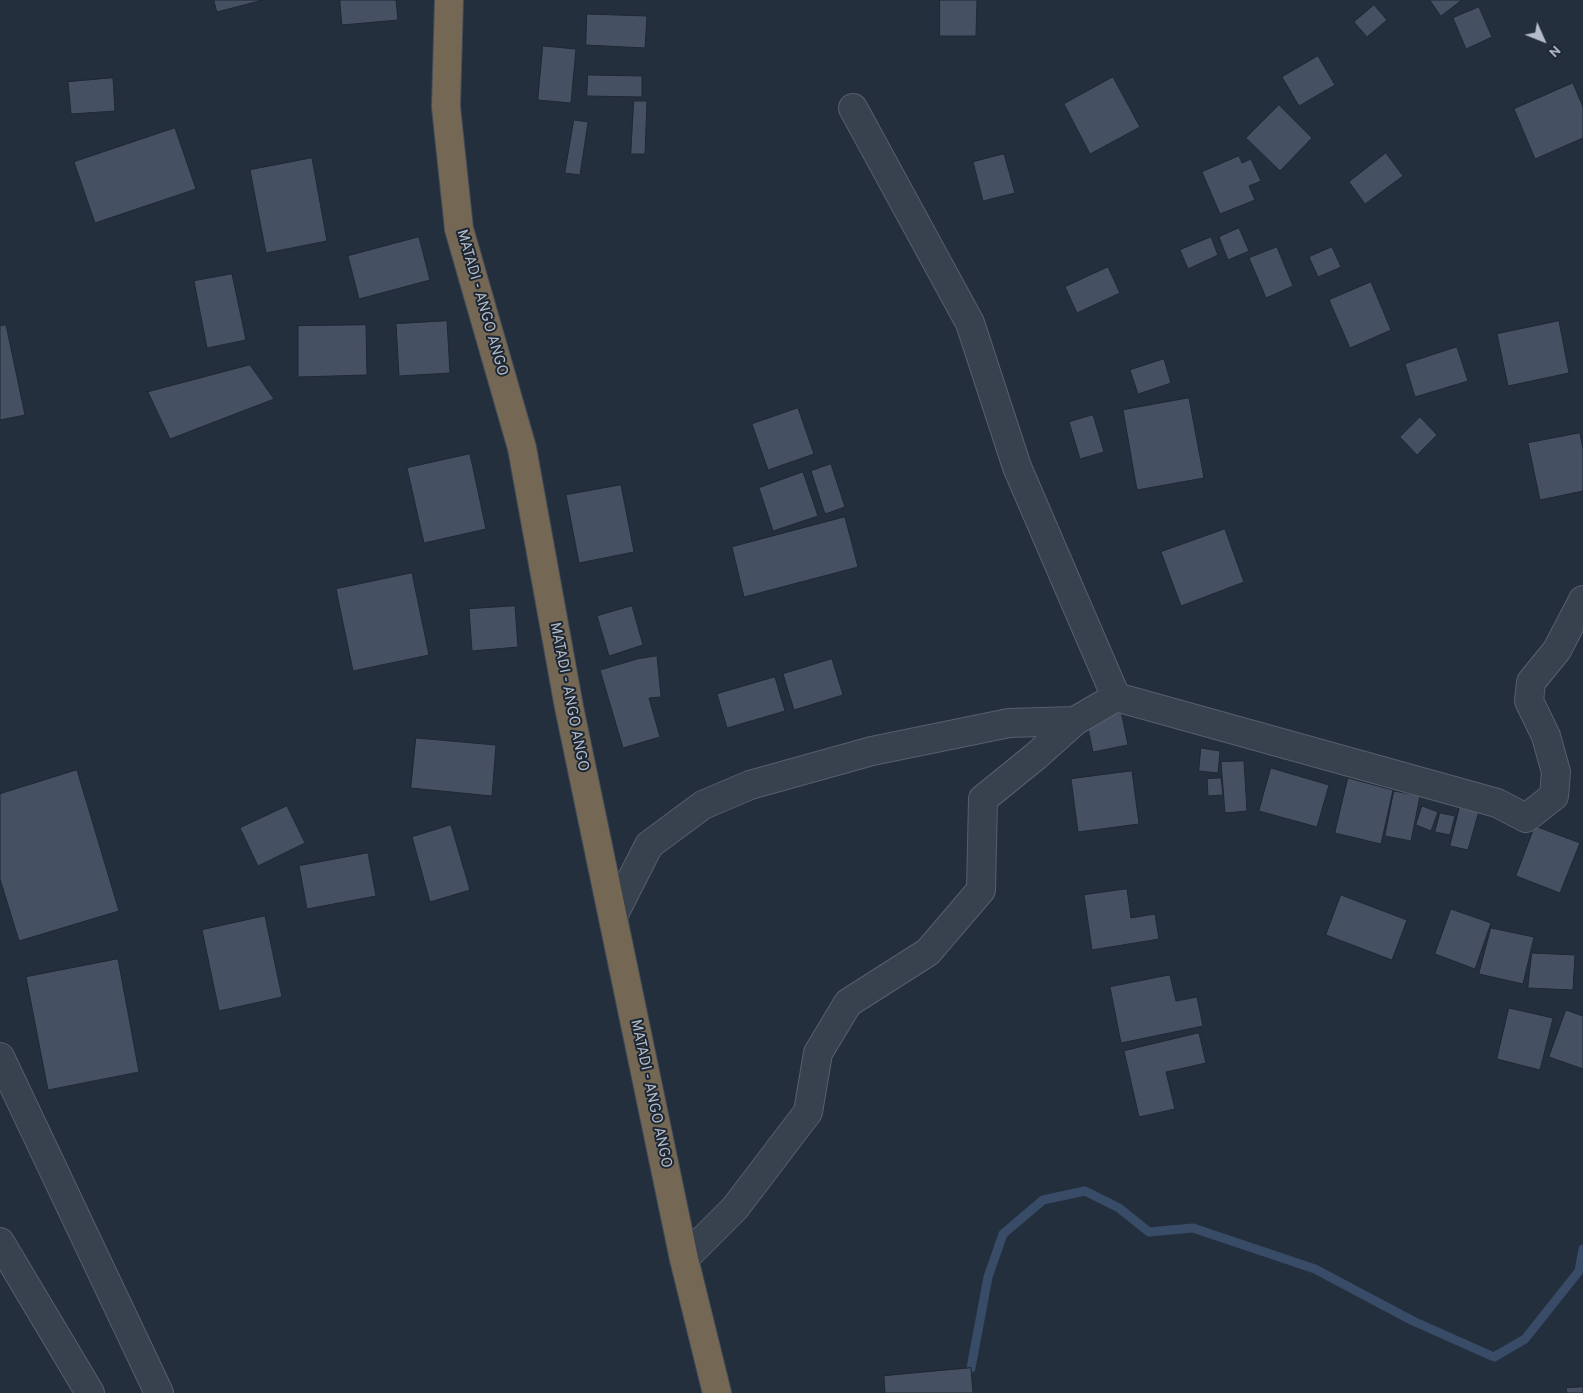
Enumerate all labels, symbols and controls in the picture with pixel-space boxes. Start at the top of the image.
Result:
north arrow [1518,15,1568,65]
text: N [1545,41,1564,60]
street label: MATADI - ANGO ANGO [451,228,511,378]
street label: MATADI - ANGO ANGO [545,621,591,773]
street label: MATADI - ANGO ANGO [625,1018,675,1170]

